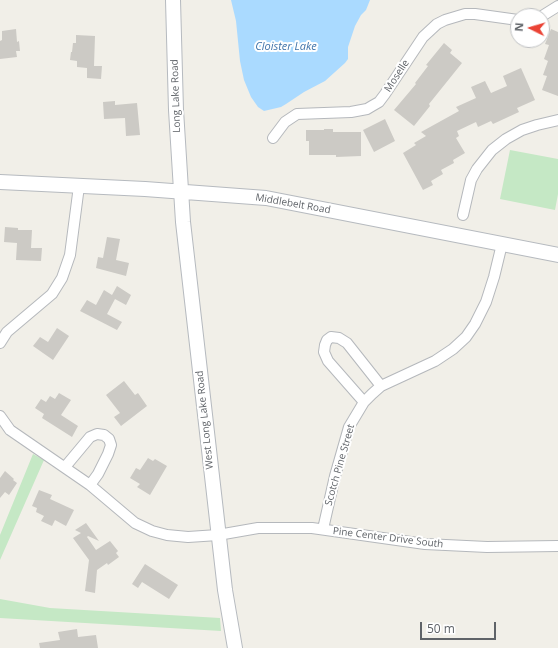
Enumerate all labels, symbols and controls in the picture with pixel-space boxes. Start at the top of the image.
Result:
north arrow [510,8,550,48]
text: N [511,22,526,32]
water label: Cloister Lake [255,40,317,54]
street label: Moselle [382,58,412,94]
street label: Long Lake Road [169,59,183,133]
street label: Middlebelt Road [254,191,332,217]
street label: West Long Lake Road [194,370,216,470]
street label: Scotch Pine Street [323,423,357,507]
street label: Pine Center Drive South [332,525,444,551]
scale bar [422,614,498,640]
text: 50 m [427,620,455,637]

